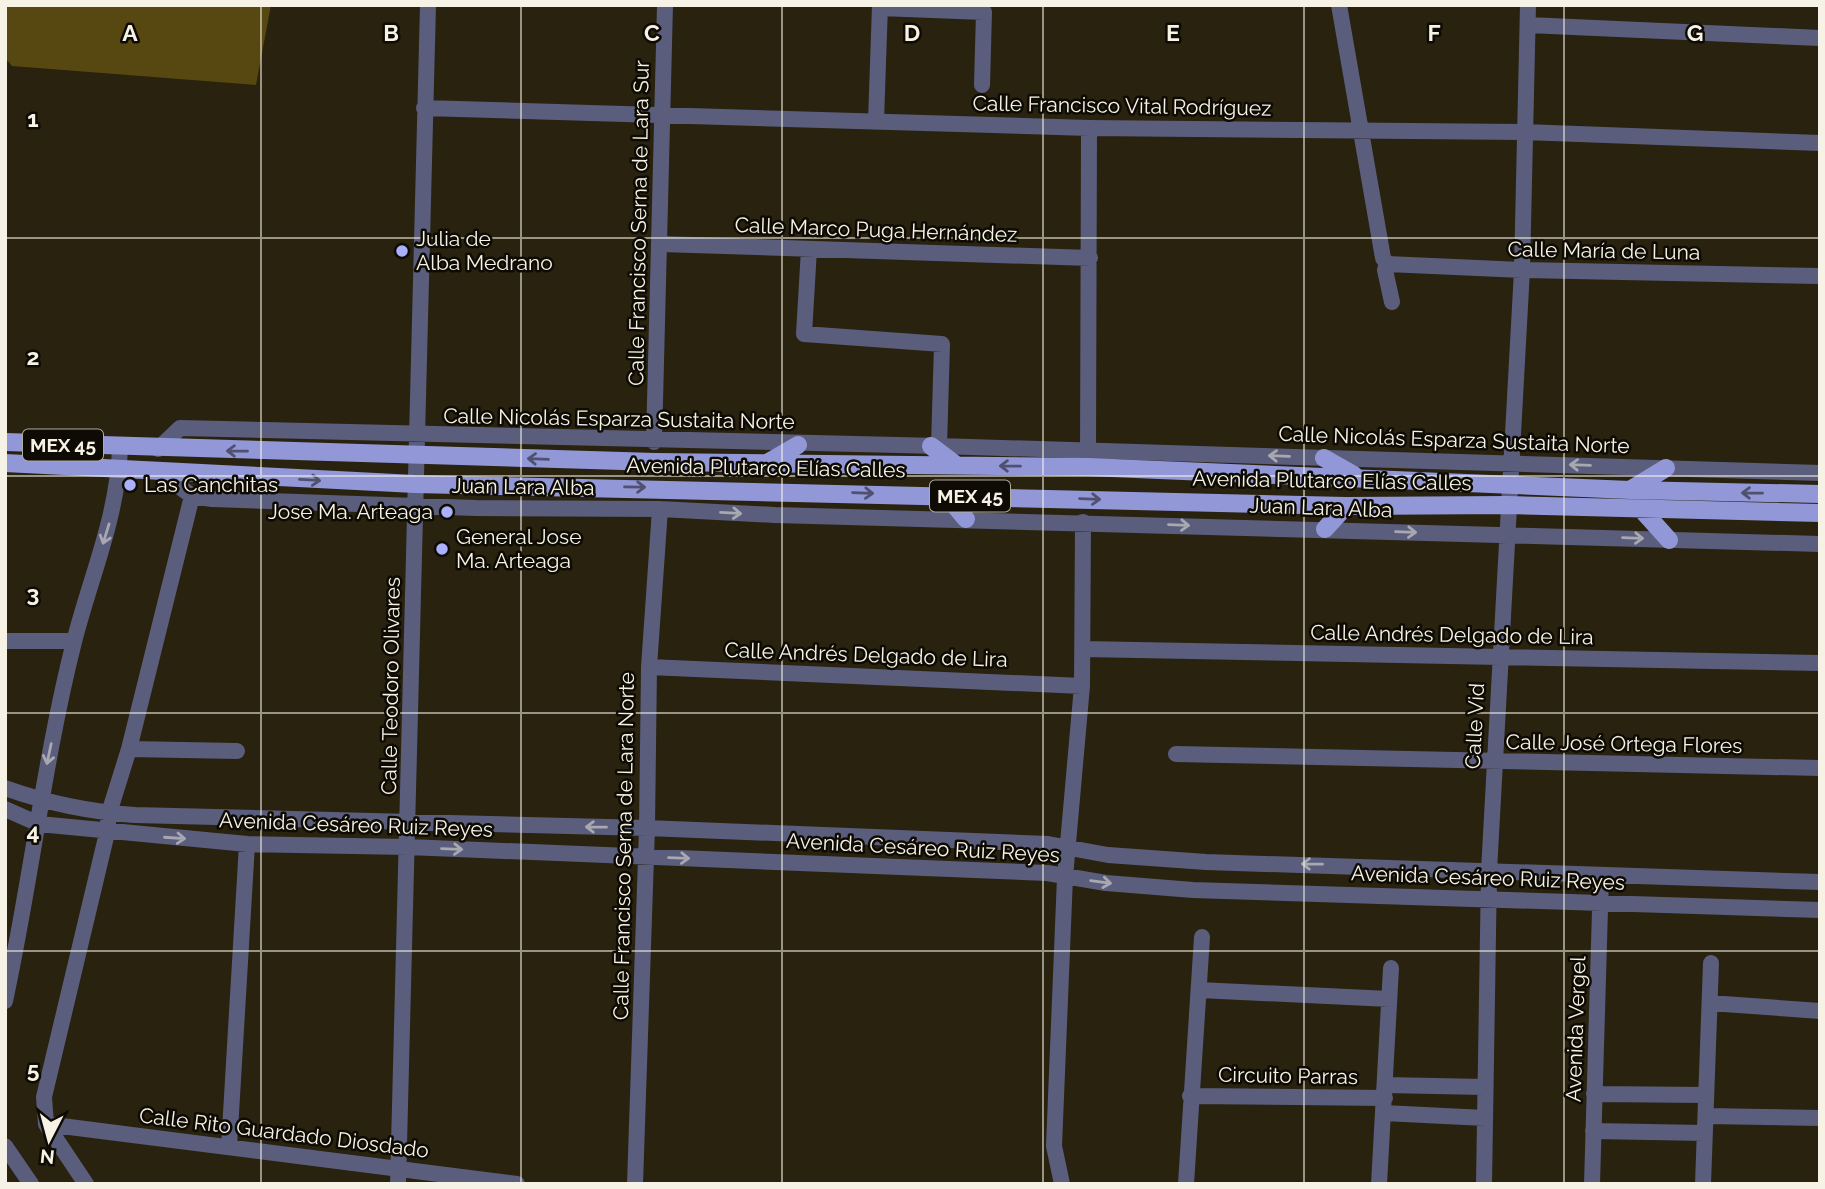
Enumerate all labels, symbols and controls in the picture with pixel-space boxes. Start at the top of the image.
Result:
text: A [122,19,138,46]
text: B [383,19,399,46]
text: C [644,19,660,46]
text: D [904,19,920,46]
text: E [1166,19,1180,46]
text: F [1427,19,1441,46]
text: G [1687,19,1703,46]
street label: Calle Francisco Serna de Lara Sur [623,59,654,386]
street label: Calle Francisco Vital Rodríguez [972,90,1272,121]
text: 1 [27,105,39,132]
street label: Calle Marco Puga Hernández [734,212,1018,247]
place label: Julia de Alba Medrano [416,226,553,275]
street label: Calle María de Luna [1508,236,1701,265]
marker: Julia de Alba Medrano [394,243,410,259]
text: 2 [27,343,39,370]
street label: Calle Nicolás Esparza Sustaita Norte [443,403,795,434]
street label: Calle Nicolás Esparza Sustaita Norte [1278,421,1630,458]
road number: MEX 45 [23,430,103,460]
one-way arrow [226,444,249,458]
one-way arrow [1268,450,1291,463]
one-way arrow [526,452,549,465]
street label: Avenida Plutarco Elías Calles [626,453,906,482]
one-way arrow [999,459,1022,472]
one-way arrow [1569,459,1592,472]
street label: Avenida Plutarco Elías Calles [1192,466,1472,495]
place label: Las Canchitas [144,472,278,497]
street label: Juan Lara Alba [451,473,595,500]
one-way arrow [298,474,321,487]
marker: Las Canchitas [122,477,138,493]
one-way arrow [624,481,647,494]
road number: MEX 45 [930,481,1010,512]
one-way arrow [1740,486,1763,499]
one-way arrow [851,487,874,500]
one-way arrow [1078,493,1101,506]
street label: Juan Lara Alba [1249,493,1393,522]
place label: Jose Ma. Arteaga [268,499,433,524]
marker: Jose Ma. Arteaga [439,504,455,520]
one-way arrow [719,506,742,519]
one-way arrow [1167,518,1190,532]
one-way arrow [99,523,111,545]
place label: General Jose Ma. Arteaga [456,524,581,573]
one-way arrow [1394,525,1417,538]
one-way arrow [1622,532,1645,545]
marker: General Jose Ma. Arteaga [434,541,450,557]
street label: Calle Teodoro Olivares [376,577,405,795]
text: 3 [27,580,39,607]
street label: Calle Andrés Delgado de Lira [1310,620,1594,649]
street label: Calle Andrés Delgado de Lira [724,637,1008,672]
street label: Calle Francisco Serna de Lara Norte [608,672,639,1020]
street label: Calle Vid [1460,682,1489,770]
street label: Calle José Ortega Flores [1505,729,1743,758]
one-way arrow [42,742,56,765]
street label: Avenida Cesáreo Ruiz Reyes [219,807,493,842]
text: 4 [26,818,40,845]
one-way arrow [585,820,608,833]
street label: Avenida Cesáreo Ruiz Reyes [786,828,1060,867]
one-way arrow [164,832,186,845]
one-way arrow [440,842,463,855]
one-way arrow [667,851,690,864]
one-way arrow [1301,858,1324,871]
street label: Avenida Cesáreo Ruiz Reyes [1351,860,1625,895]
one-way arrow [1089,876,1112,889]
street label: Avenida Vergel [1560,955,1591,1102]
text: 5 [27,1056,40,1083]
street label: Circuito Parras [1218,1062,1358,1089]
street label: Calle Rito Guardado Diosdado [138,1102,430,1163]
north arrow [14,1105,84,1175]
text: N [39,1145,56,1169]

